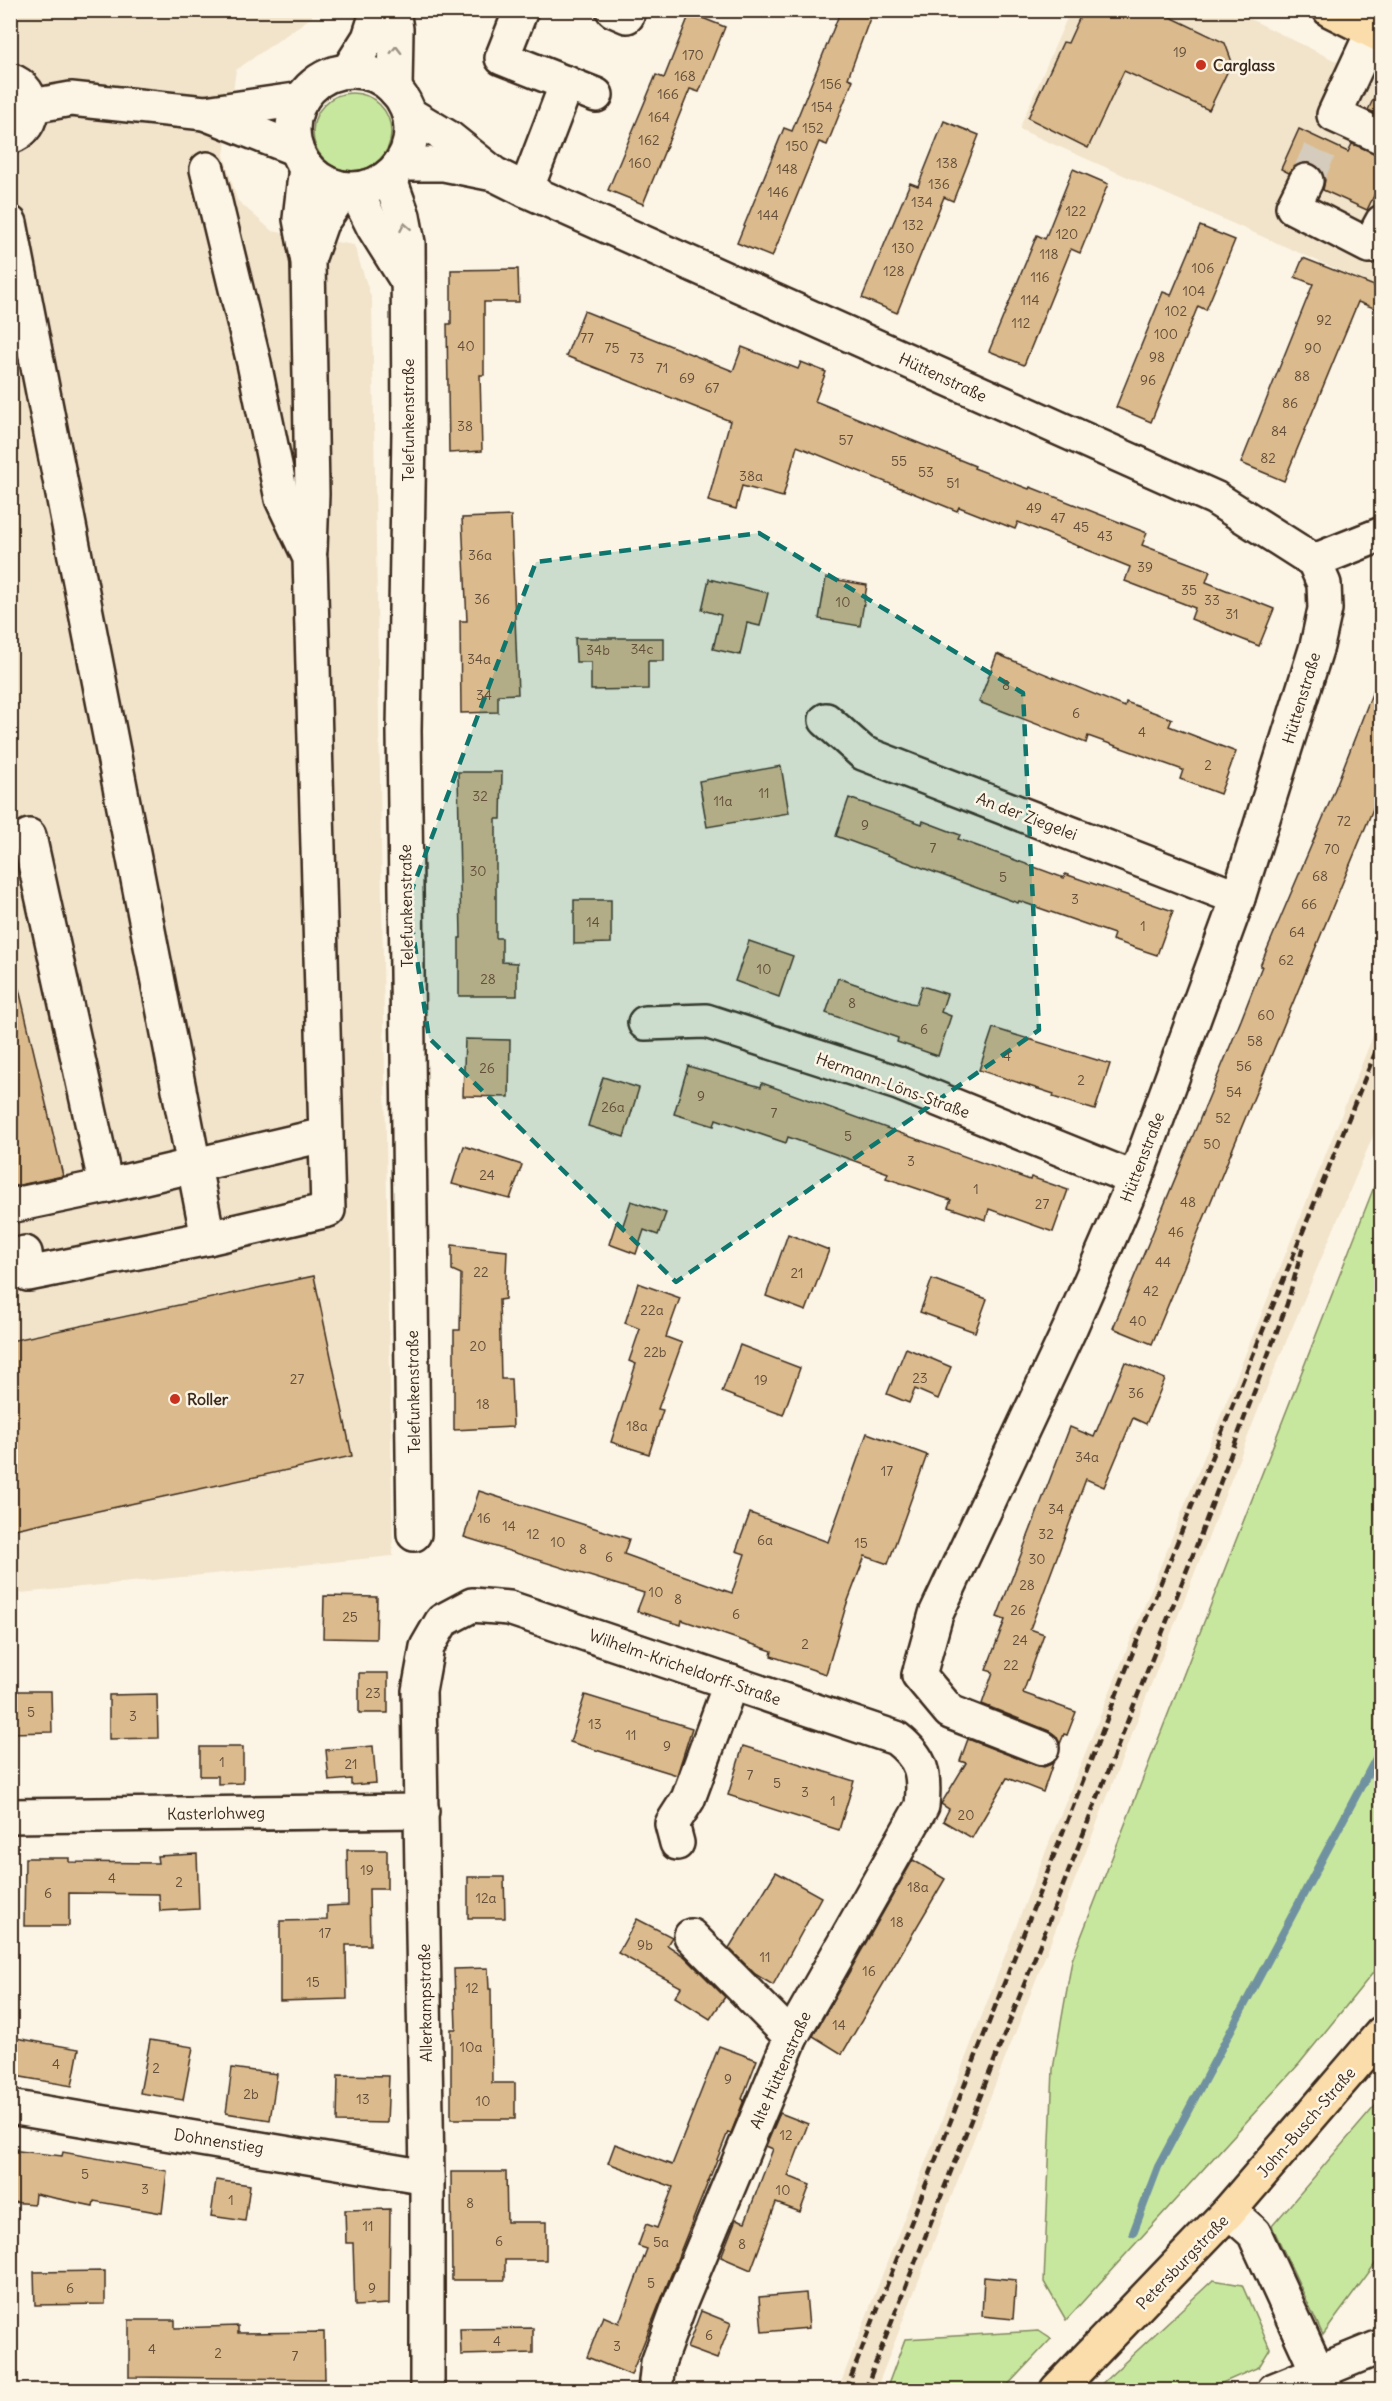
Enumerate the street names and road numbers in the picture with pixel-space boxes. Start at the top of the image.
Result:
street label: Hüttenstraße [896,348,990,406]
street label: Telefunkenstraße [398,358,418,482]
street label: Hüttenstraße [1278,650,1324,746]
street label: An der Ziegelei [974,788,1080,844]
street label: Telefunkenstraße [395,844,417,968]
street label: Hermann-Löns-Straße [813,1048,973,1122]
street label: Hüttenstraße [1116,1109,1168,1205]
street label: Telefunkenstraße [402,1330,424,1454]
street label: Wilhelm-Kricheldorff-Straße [586,1625,784,1709]
street label: Kasterlohweg [167,1802,265,1824]
street label: Allerkampstraße [414,1944,436,2062]
street label: Alte Hüttenstraße [745,2008,815,2132]
street label: John-Busch-Straße [1253,2063,1359,2181]
street label: Dohnenstieg [173,2124,265,2158]
street label: Petersburgstraße [1132,2210,1232,2314]

